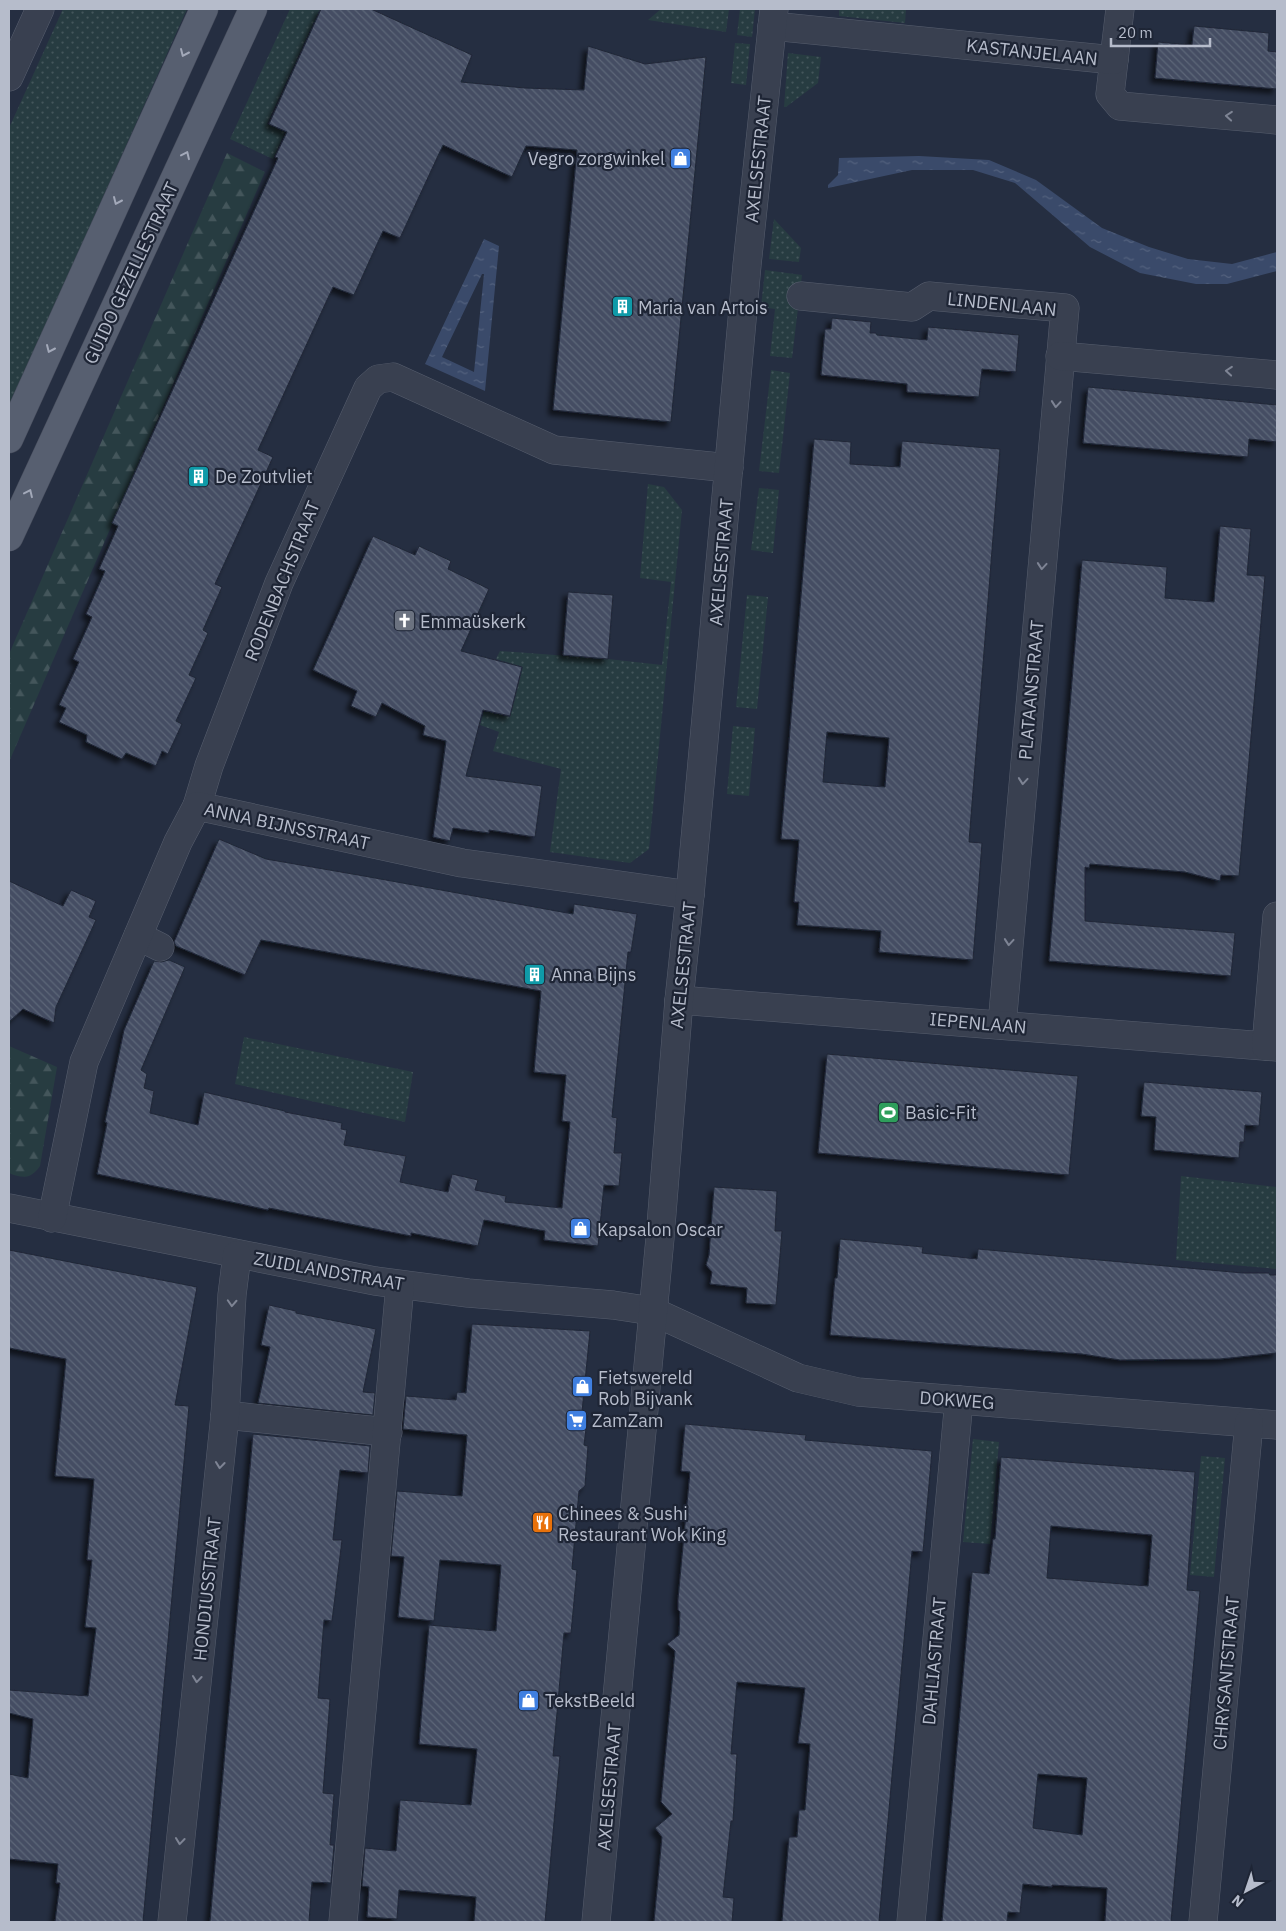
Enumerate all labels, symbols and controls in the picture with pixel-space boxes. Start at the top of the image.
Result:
scale bar [1111,15,1210,47]
text: 20 m [1118,23,1153,42]
street label: KASTANJELAAN [965,34,1099,70]
one-way arrow [180,48,191,57]
street label: AXELSESTRAAT [740,94,776,224]
one-way arrow [1224,111,1232,122]
shop icon: Vegro zorgwinkel [669,146,693,170]
place label: Vegro zorgwinkel [528,147,665,170]
one-way arrow [179,151,190,160]
street label: GUIDO GEZELLESTRAAT [79,178,183,368]
one-way arrow [113,196,123,205]
street label: LINDENLAAN [946,287,1058,321]
building icon: Maria van Artois [610,295,634,319]
place label: Maria van Artois [638,296,768,319]
one-way arrow [45,344,56,353]
one-way arrow [1224,366,1232,377]
one-way arrow [1051,401,1062,409]
building icon: De Zoutvliet [187,464,211,488]
place label: De Zoutvliet [215,465,313,488]
one-way arrow [23,489,34,498]
street label: AXELSESTRAAT [704,497,738,627]
street label: RODENBACHSTRAAT [239,498,325,664]
one-way arrow [1037,563,1048,571]
church icon: Emmaüskerk [392,609,416,633]
place label: Emmaüskerk [420,610,526,633]
street label: PLATAANSTRAAT [1013,619,1049,761]
one-way arrow [1018,777,1029,785]
street label: ANNA BIJNSSTRAAT [202,797,372,855]
street label: AXELSESTRAAT [665,900,701,1030]
one-way arrow [1004,939,1015,947]
building icon: Anna Bijns [523,962,547,986]
place label: Anna Bijns [551,963,637,986]
street label: IEPENLAAN [929,1007,1027,1039]
sports icon: Basic-Fit [877,1100,901,1124]
place label: Basic-Fit [905,1101,977,1124]
shop icon: Kapsalon Oscar [569,1217,593,1241]
place label: Kapsalon Oscar [597,1218,723,1241]
street label: ZUIDLANDSTRAAT [252,1246,406,1296]
one-way arrow [226,1300,237,1308]
place label: Fietswereld Rob Bijvank [598,1366,693,1410]
shop icon: Fietswereld Rob Bijvank [570,1375,594,1399]
street label: DOKWEG [919,1386,995,1414]
supermarket icon: ZamZam [564,1408,588,1432]
place label: ZamZam [592,1409,664,1432]
one-way arrow [215,1462,226,1470]
place label: Chinees & Sushi Restaurant Wok King [558,1502,727,1546]
restaurant icon: Chinees & Sushi Restaurant Wok King [530,1511,554,1535]
street label: HONDIUSSTRAAT [188,1516,226,1662]
street label: CHRYSANTSTRAAT [1208,1595,1244,1751]
street label: DAHLIASTRAAT [917,1596,951,1726]
one-way arrow [192,1675,203,1683]
shop icon: TekstBeeld [517,1688,541,1712]
place label: TekstBeeld [545,1689,635,1712]
street label: AXELSESTRAAT [592,1722,626,1852]
one-way arrow [175,1837,186,1845]
north arrow [1221,1866,1271,1916]
text: N [1228,1891,1247,1911]

